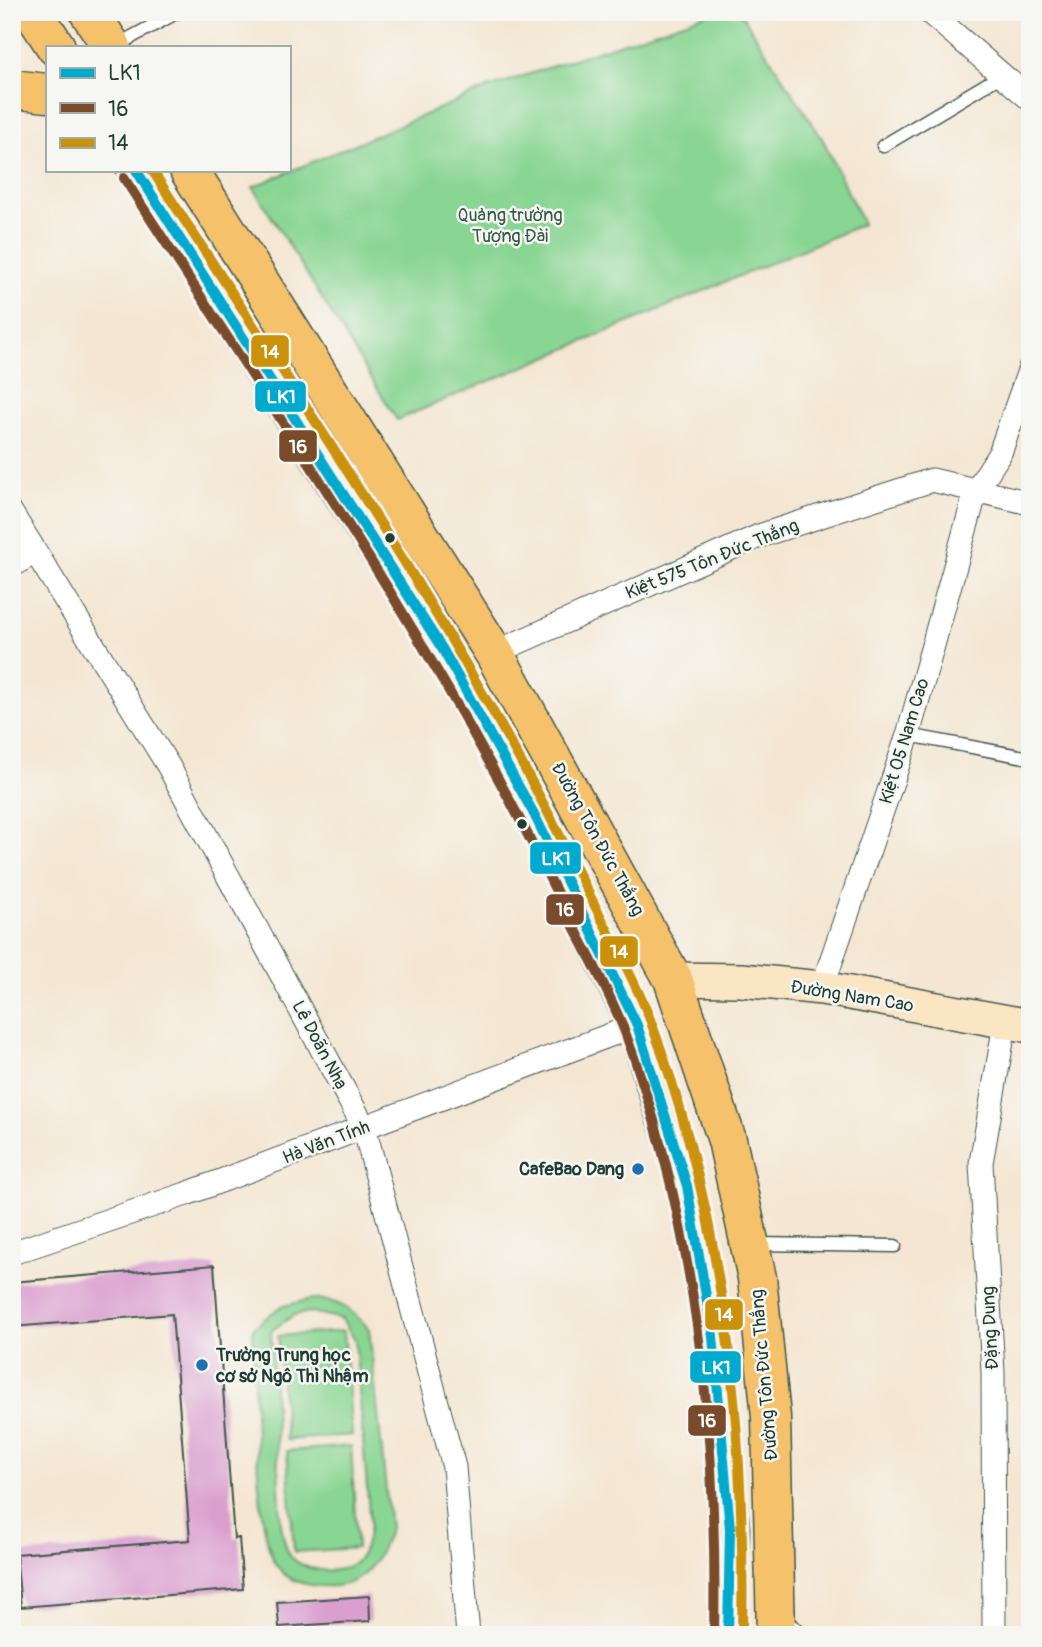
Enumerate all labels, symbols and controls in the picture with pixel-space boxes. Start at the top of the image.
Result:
legend [46,46,290,172]
text: LK1 [108,60,141,87]
text: 16 [108,96,128,123]
text: 14 [108,130,128,157]
park label: Quảng trường Tượng Đài [458,204,562,248]
line badge: 14 [250,334,290,368]
text: 14 [261,340,279,364]
line badge: LK1 [254,380,307,413]
text: LK1 [266,385,296,409]
line badge: 16 [278,429,318,463]
text: 16 [289,435,307,459]
street label: Kiệt 575 Tôn Đức Thắng [622,514,802,605]
unlabelled marker [383,531,397,545]
street label: Kiệt 05 Nam Cao [874,675,935,807]
street label: Đường Tôn Đức Thắng [546,758,649,920]
unlabelled marker [515,817,529,831]
line badge: LK1 [529,841,582,875]
text: LK1 [541,847,571,871]
line badge: 16 [545,893,585,926]
text: 16 [556,898,574,922]
line badge: 14 [599,935,639,968]
text: 14 [610,940,628,964]
street label: Đường Nam Cao [789,975,915,1018]
street label: Lê Doãn Nhạ [286,997,353,1094]
street label: Hà Văn Tính [279,1115,373,1170]
place label: CafeBao Dang [519,1158,624,1181]
marker: CafeBao Dang [630,1161,646,1177]
street label: Đặng Dung [977,1286,1004,1370]
street label: Đường Tôn Đức Thắng [746,1288,783,1462]
line badge: 14 [704,1298,744,1331]
text: 14 [715,1303,733,1327]
place label: Trường Trung học cơ sở Ngô Thì Nhậm [215,1344,368,1388]
line badge: LK1 [689,1350,742,1384]
text: LK1 [701,1356,731,1380]
marker: Trường Trung học cơ sở Ngô Thì Nhậm [194,1357,210,1373]
line badge: 16 [687,1404,727,1437]
text: 16 [698,1409,716,1433]

